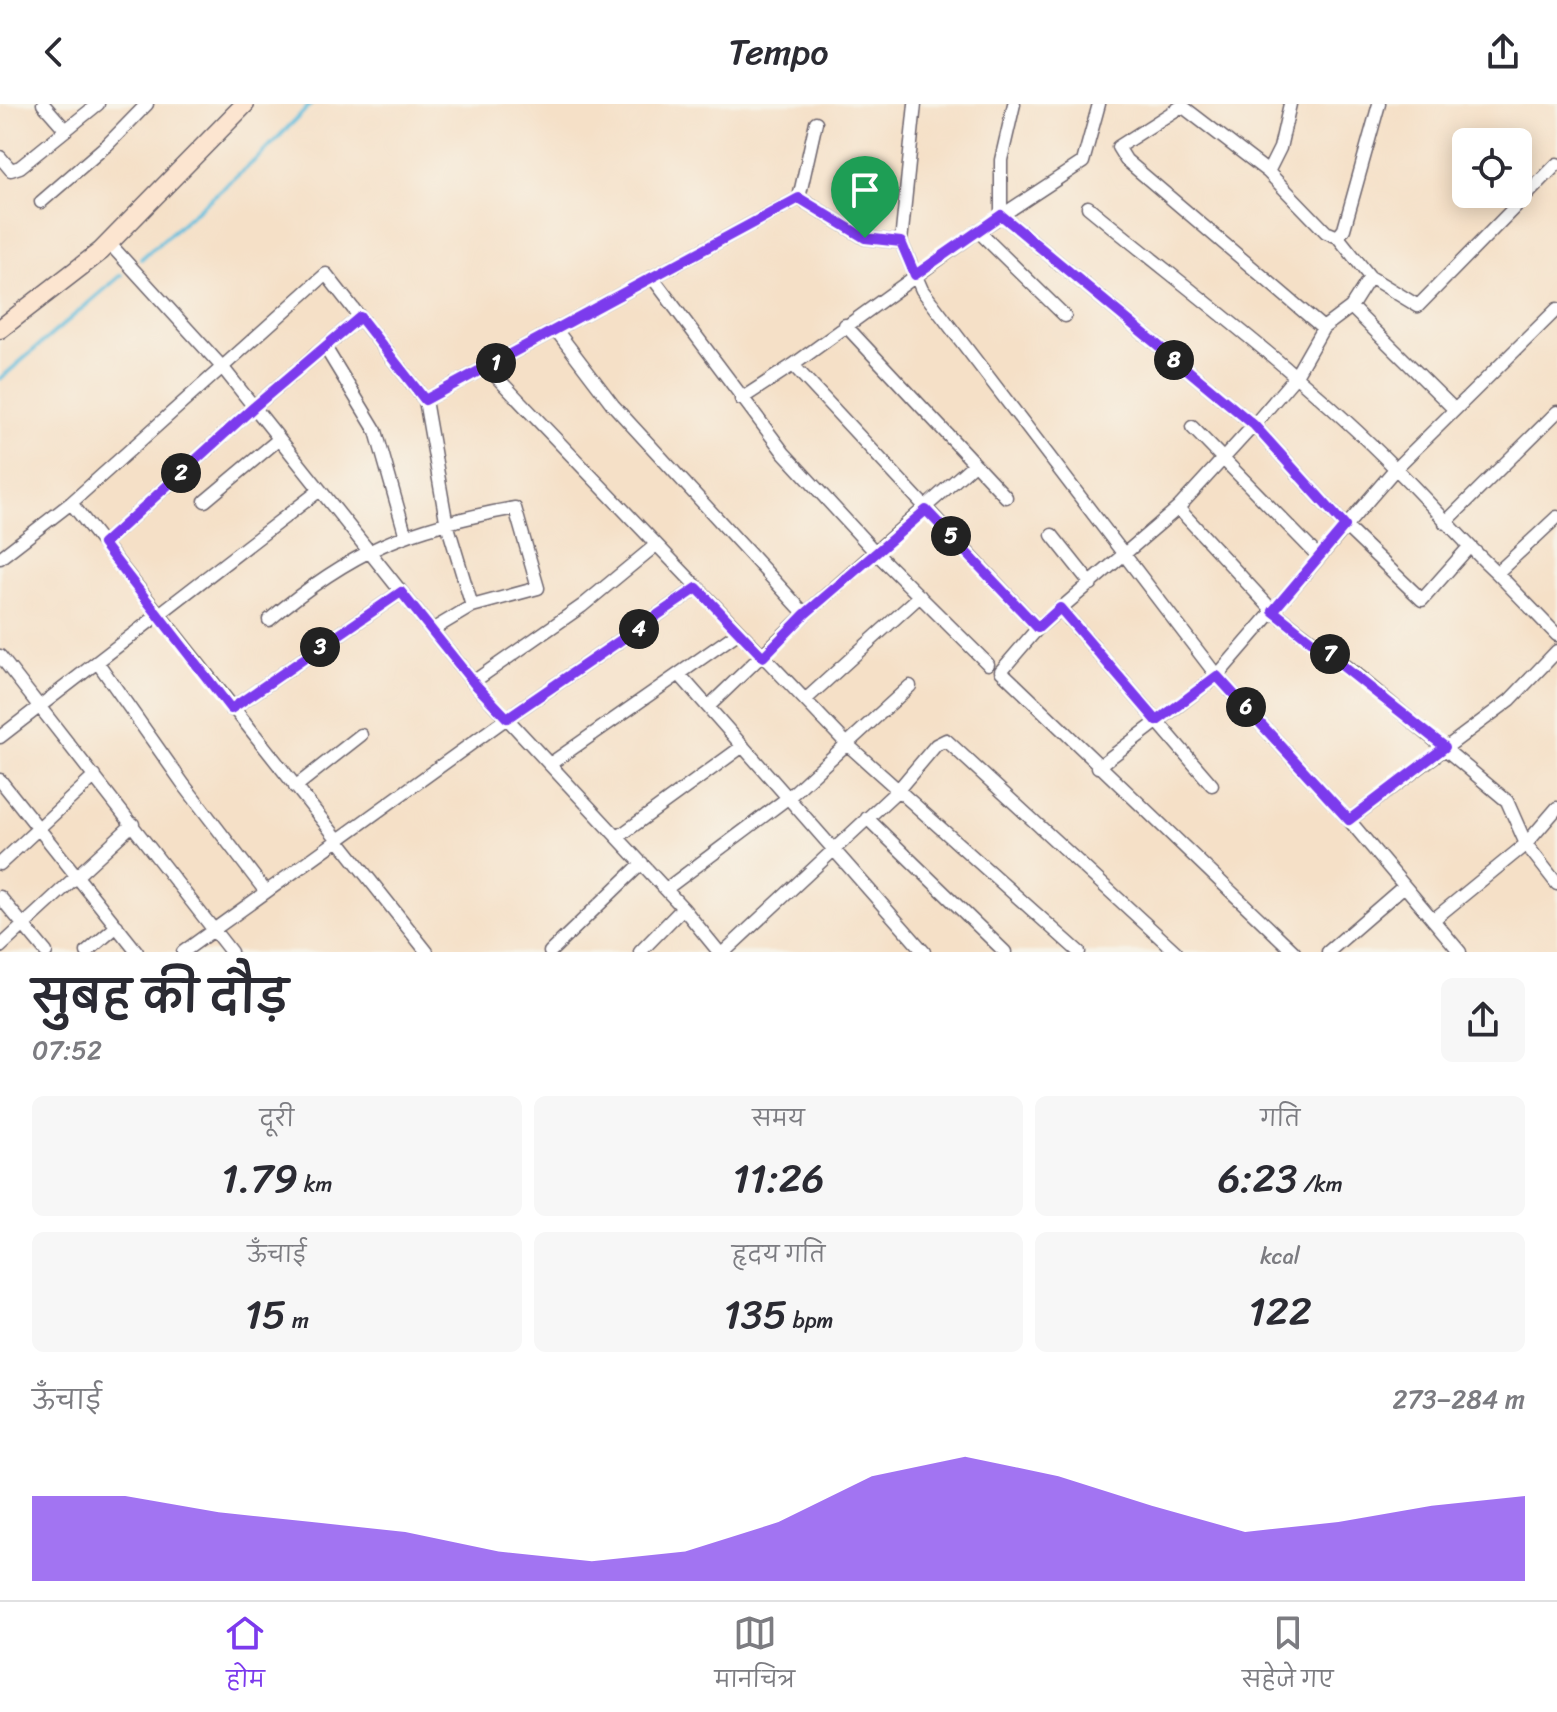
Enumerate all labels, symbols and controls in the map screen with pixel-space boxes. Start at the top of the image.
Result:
text: Tempo [728,20,829,84]
icon: back [32,30,76,74]
icon: share [1481,30,1525,74]
map controls [1452,128,1532,208]
button: locate [1452,128,1532,208]
pin [831,156,899,238]
icon: arrive [843,168,887,212]
pin: 8 [1154,340,1194,380]
text: 8 [1167,340,1181,379]
pin: 1 [476,343,516,383]
text: 1 [491,343,501,382]
pin: 2 [161,453,201,493]
text: 2 [175,453,187,492]
pin: 5 [931,516,971,556]
text: 5 [944,516,958,555]
pin: 4 [619,609,659,649]
text: 4 [632,609,646,648]
pin: 3 [300,627,340,667]
text: 3 [314,627,326,666]
pin: 7 [1310,634,1350,674]
text: 7 [1324,634,1336,673]
pin: 6 [1226,687,1266,727]
text: 6 [1240,687,1252,726]
text: सुबह की दौड़ [32,958,288,1036]
button: share [1441,978,1525,1062]
text: 07:52 [32,1027,102,1073]
text: दूरी [260,1099,294,1138]
text: समय [752,1099,805,1138]
text: गति [1260,1099,1300,1138]
text: 1.79 [221,1143,298,1214]
text: 11:26 [732,1143,825,1214]
text: 6:23 [1218,1143,1297,1214]
text: km [298,1165,332,1204]
text: /km [1297,1165,1343,1204]
text: ऊँचाई [247,1235,306,1274]
text: हृदय गति [732,1235,825,1274]
text: kcal [1260,1237,1300,1276]
text: 122 [1248,1276,1312,1347]
text: 15 [245,1279,286,1350]
text: 135 [724,1279,787,1350]
text: m [286,1301,309,1340]
text: bpm [787,1301,833,1340]
text: 273–284 m [1392,1376,1525,1422]
text: ऊँचाई [32,1377,102,1423]
tab: होम [223,1611,267,1704]
tab: मानचित्र [714,1611,795,1704]
tab: सहेजे गए [1242,1611,1334,1704]

